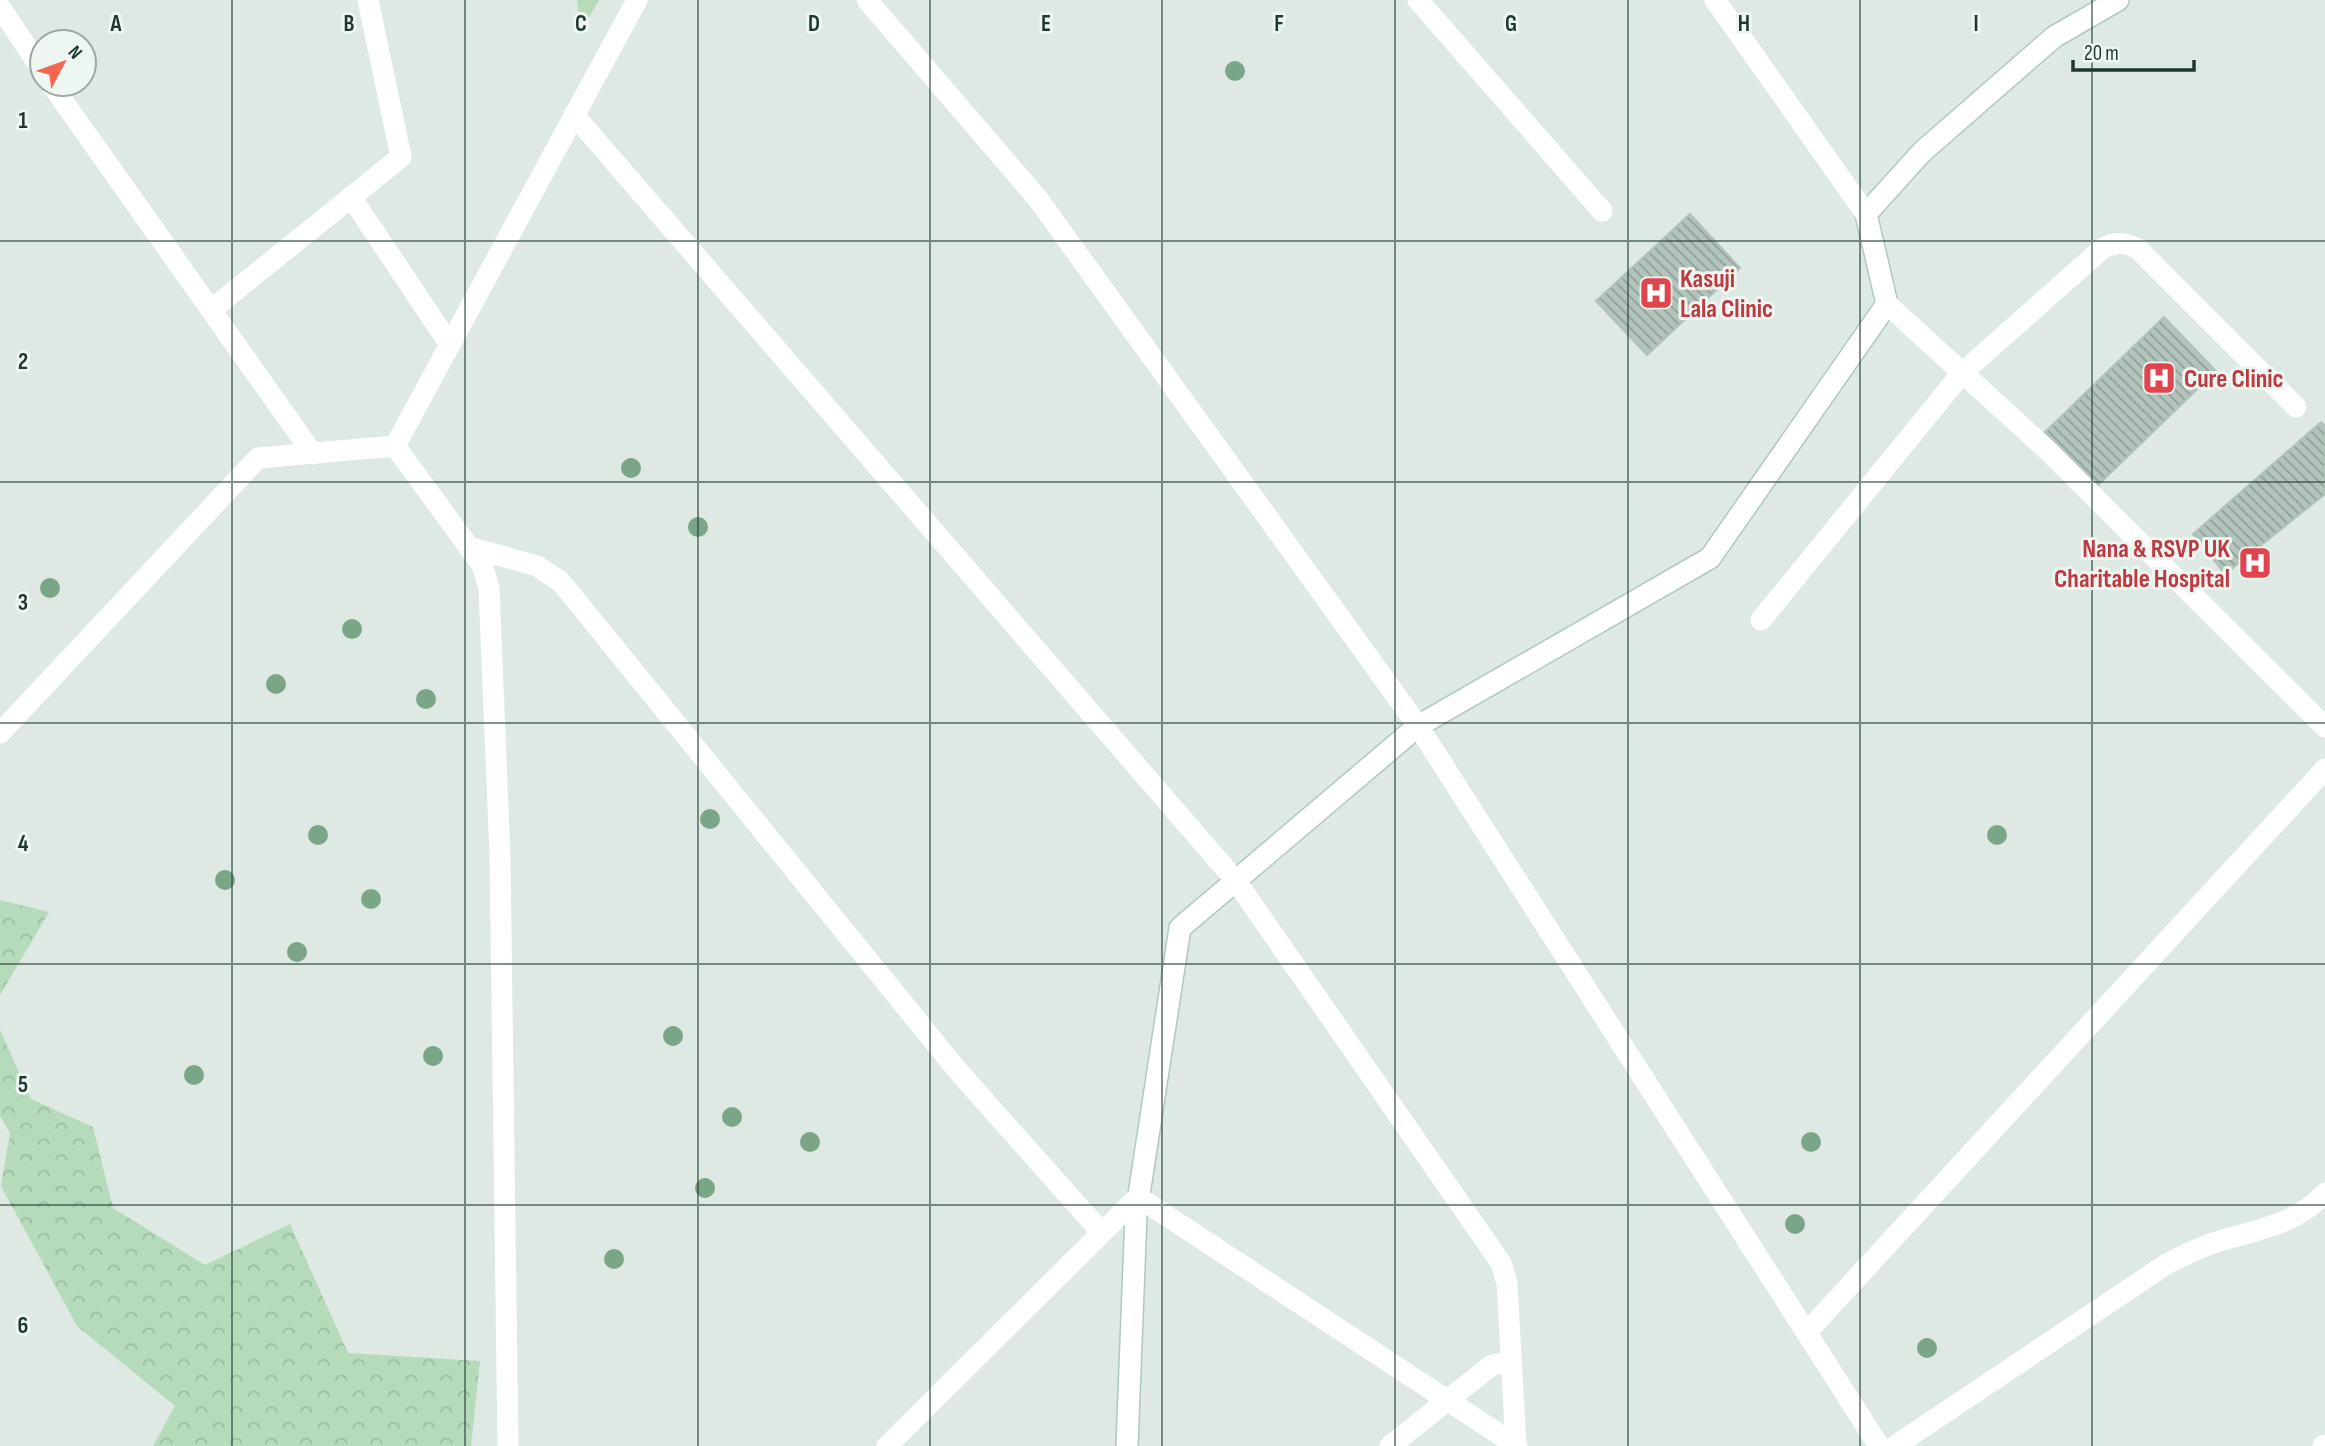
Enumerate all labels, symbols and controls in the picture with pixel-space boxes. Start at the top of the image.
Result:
text: A [110,10,123,38]
text: B [344,10,355,38]
text: C [575,10,587,38]
text: D [808,10,820,38]
text: E [1041,10,1051,38]
text: F [1274,10,1284,38]
text: G [1505,10,1517,38]
text: H [1738,10,1750,38]
text: I [1973,10,1979,38]
north arrow [28,28,98,98]
scale bar [2073,28,2194,72]
text: N [63,41,87,64]
text: 20 m [2084,41,2119,66]
text: 1 [18,107,28,135]
place label: Kasuji Lala Clinic [1680,264,1773,325]
hospital icon: Kasuji Lala Clinic [1637,274,1675,312]
text: 2 [18,348,28,376]
hospital icon: Cure Clinic [2140,359,2178,397]
place label: Cure Clinic [2184,364,2284,395]
place label: Nana & RSVP UK Charitable Hospital [2054,534,2230,595]
hospital icon: Nana & RSVP UK Charitable Hospital [2236,544,2274,582]
text: 3 [18,589,28,617]
text: 4 [18,830,29,858]
text: 5 [18,1071,28,1099]
text: 6 [18,1312,28,1340]

